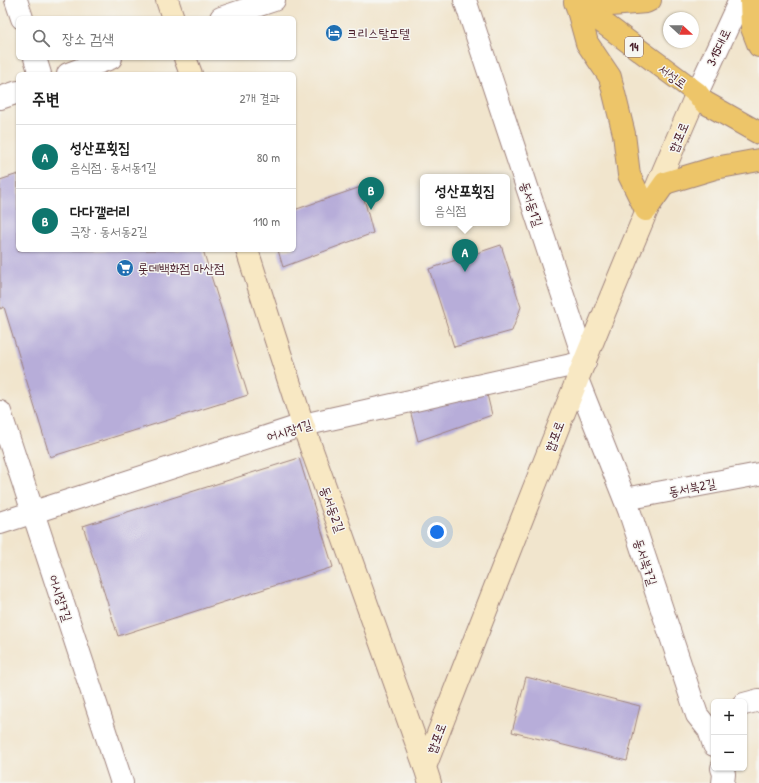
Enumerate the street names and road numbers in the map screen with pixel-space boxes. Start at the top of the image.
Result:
street label: 3·15대로 [701,25,735,69]
road number: 14 [625,37,643,57]
street label: 서성로 [655,59,691,93]
street label: 합포로 [664,119,692,155]
street label: 동서동1길 [516,179,548,229]
street label: 어시장1길 [264,415,314,445]
street label: 합포로 [540,418,568,454]
street label: 동서북2길 [667,474,717,500]
street label: 동서동2길 [316,483,350,535]
street label: 동서북7길 [630,536,662,588]
street label: 어시장7길 [45,572,77,624]
street label: 합포로 [422,720,450,756]

